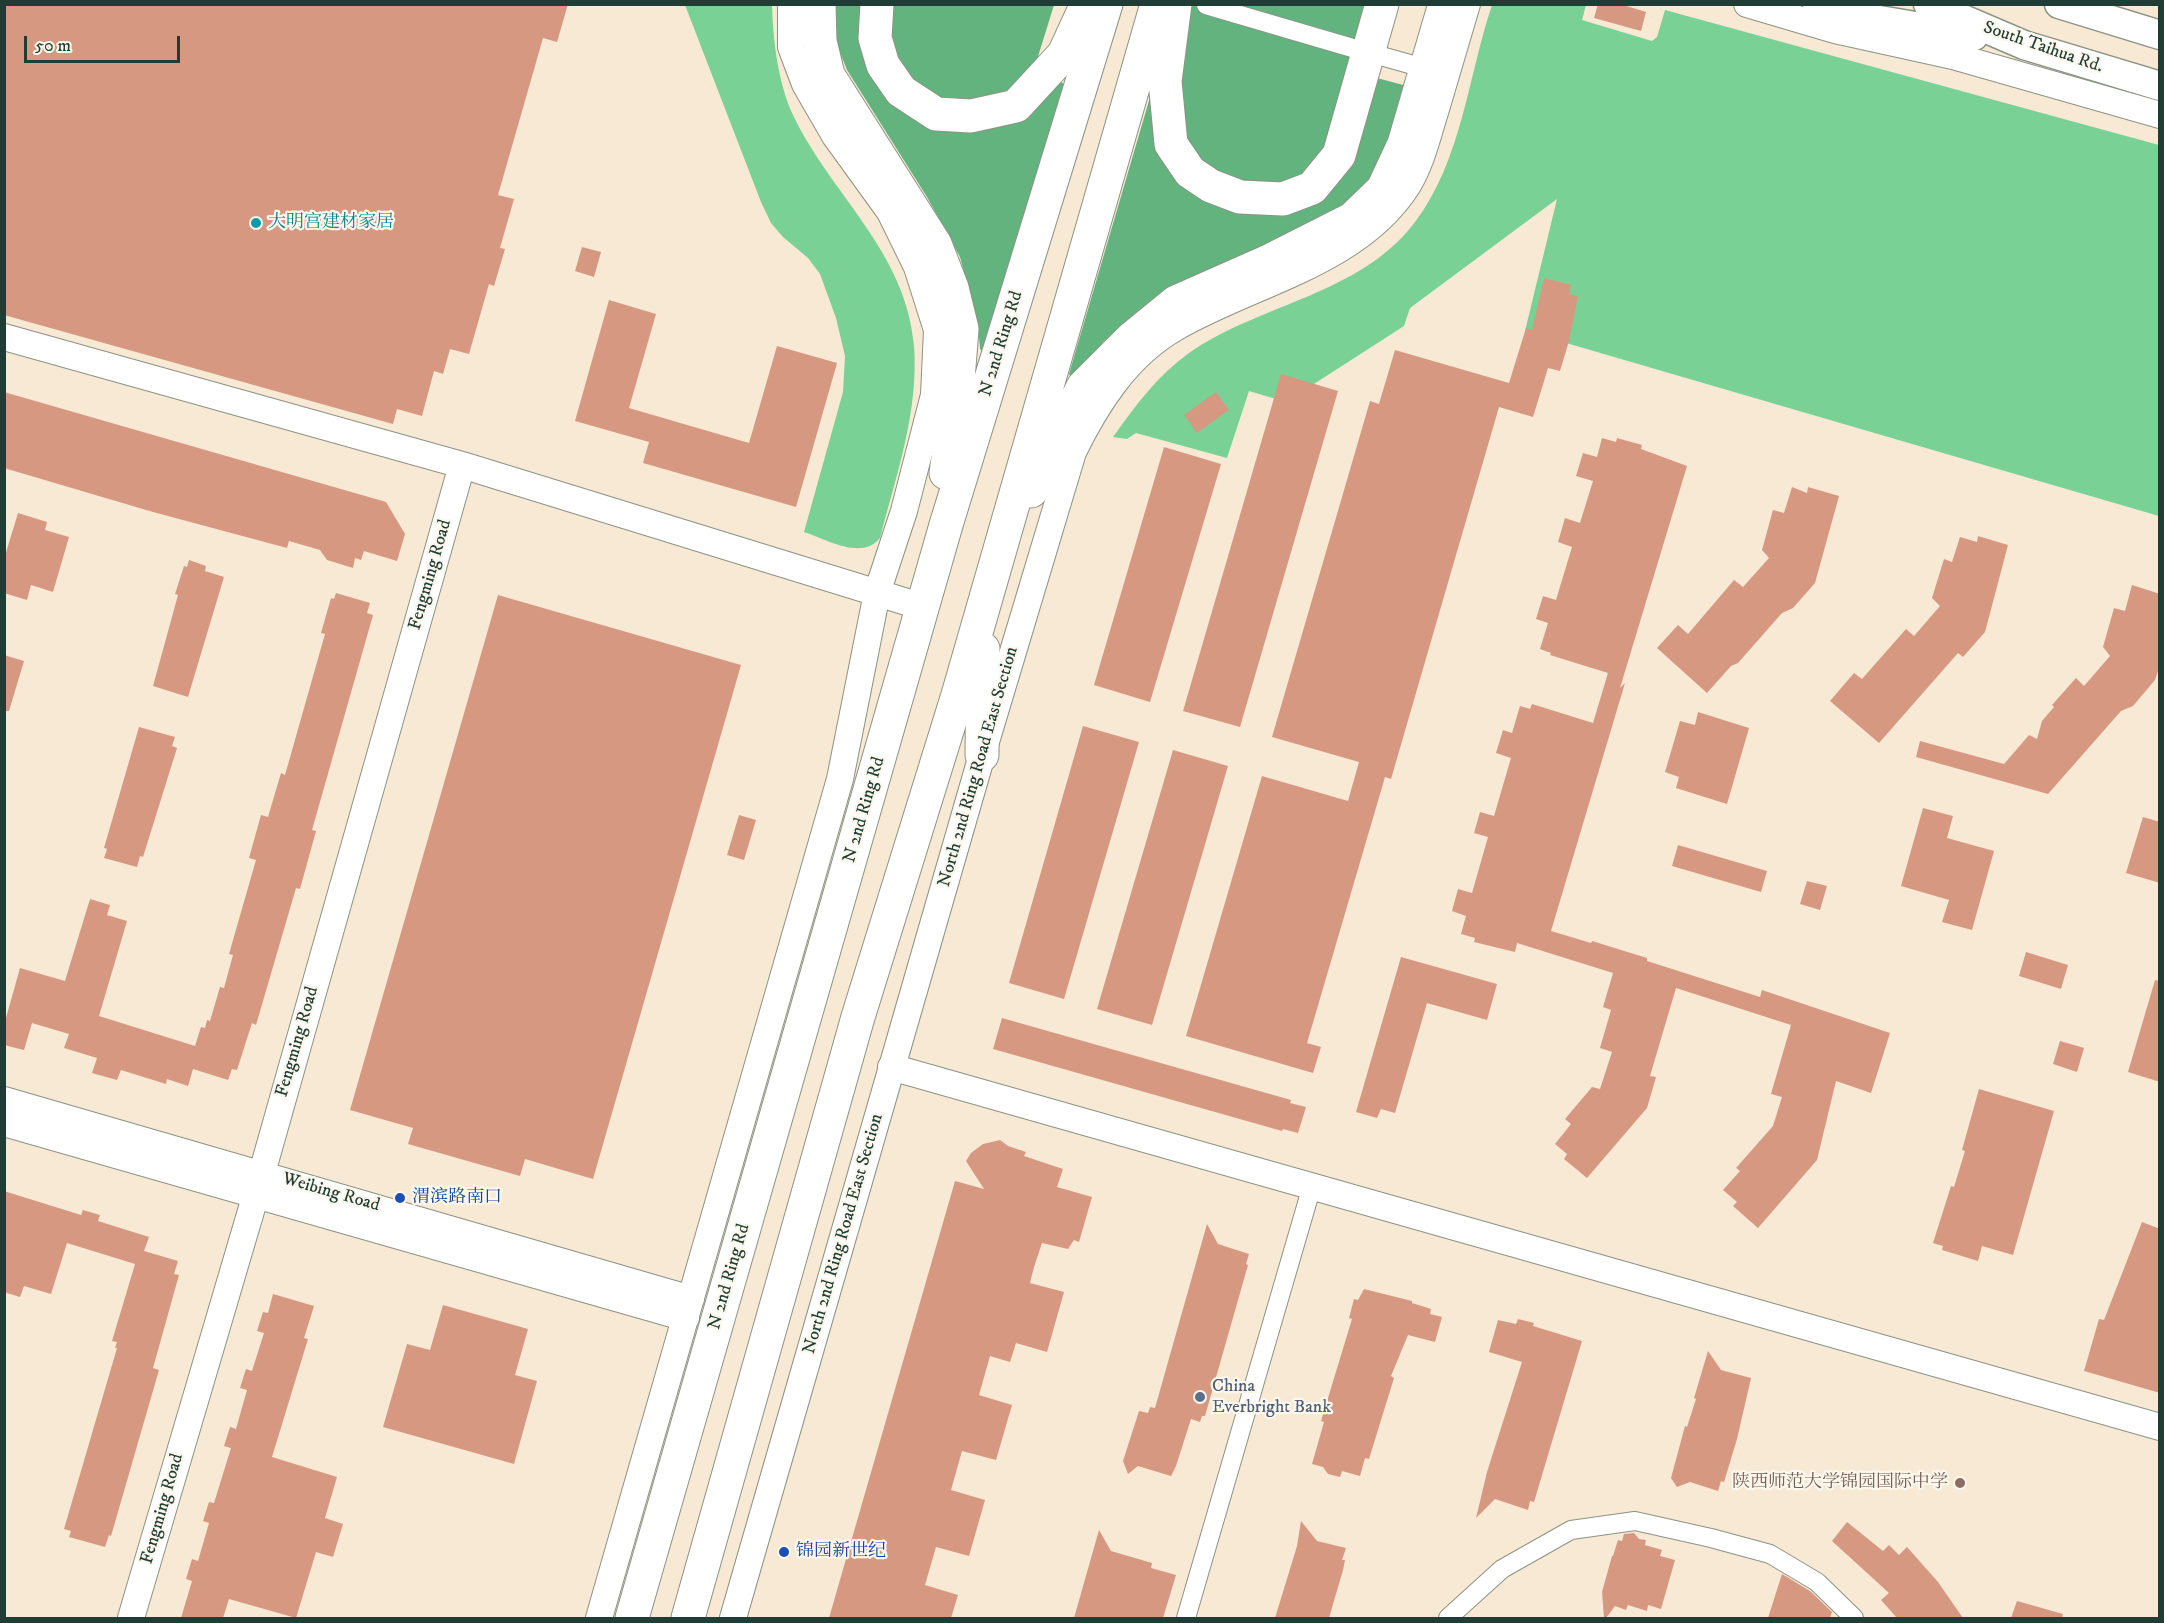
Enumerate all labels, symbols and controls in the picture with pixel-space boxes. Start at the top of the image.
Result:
street label: South Taihua Rd. [1980,17,2106,79]
scale bar [27,24,183,62]
text: 50 m [35,35,71,57]
place label: 大明宫建材家居 [268,212,394,234]
marker: 大明宫建材家居 [249,216,263,230]
street label: N 2nd Ring Rd [976,289,1028,399]
street label: Fengming Road [405,517,457,633]
street label: North 2nd Ring Road East Section [934,644,1024,890]
street label: N 2nd Ring Rd [840,755,890,865]
street label: Fengming Road [272,984,324,1100]
street label: North 2nd Ring Road East Section [799,1111,889,1357]
street label: Weibing Road [280,1169,382,1217]
place label: 渭滨路南口 [412,1187,502,1209]
marker: 渭滨路南口 [393,1191,407,1205]
street label: N 2nd Ring Rd [705,1222,755,1332]
place label: China Everbright Bank [1212,1376,1331,1418]
marker: China Everbright Bank [1193,1390,1207,1404]
street label: Fengming Road [137,1451,189,1567]
place label: 陕西师范大学锦园国际中学 [1732,1472,1948,1494]
marker: 陕西师范大学锦园国际中学 [1953,1476,1967,1490]
place label: 锦园新世纪 [796,1541,886,1563]
marker: 锦园新世纪 [777,1545,791,1559]

